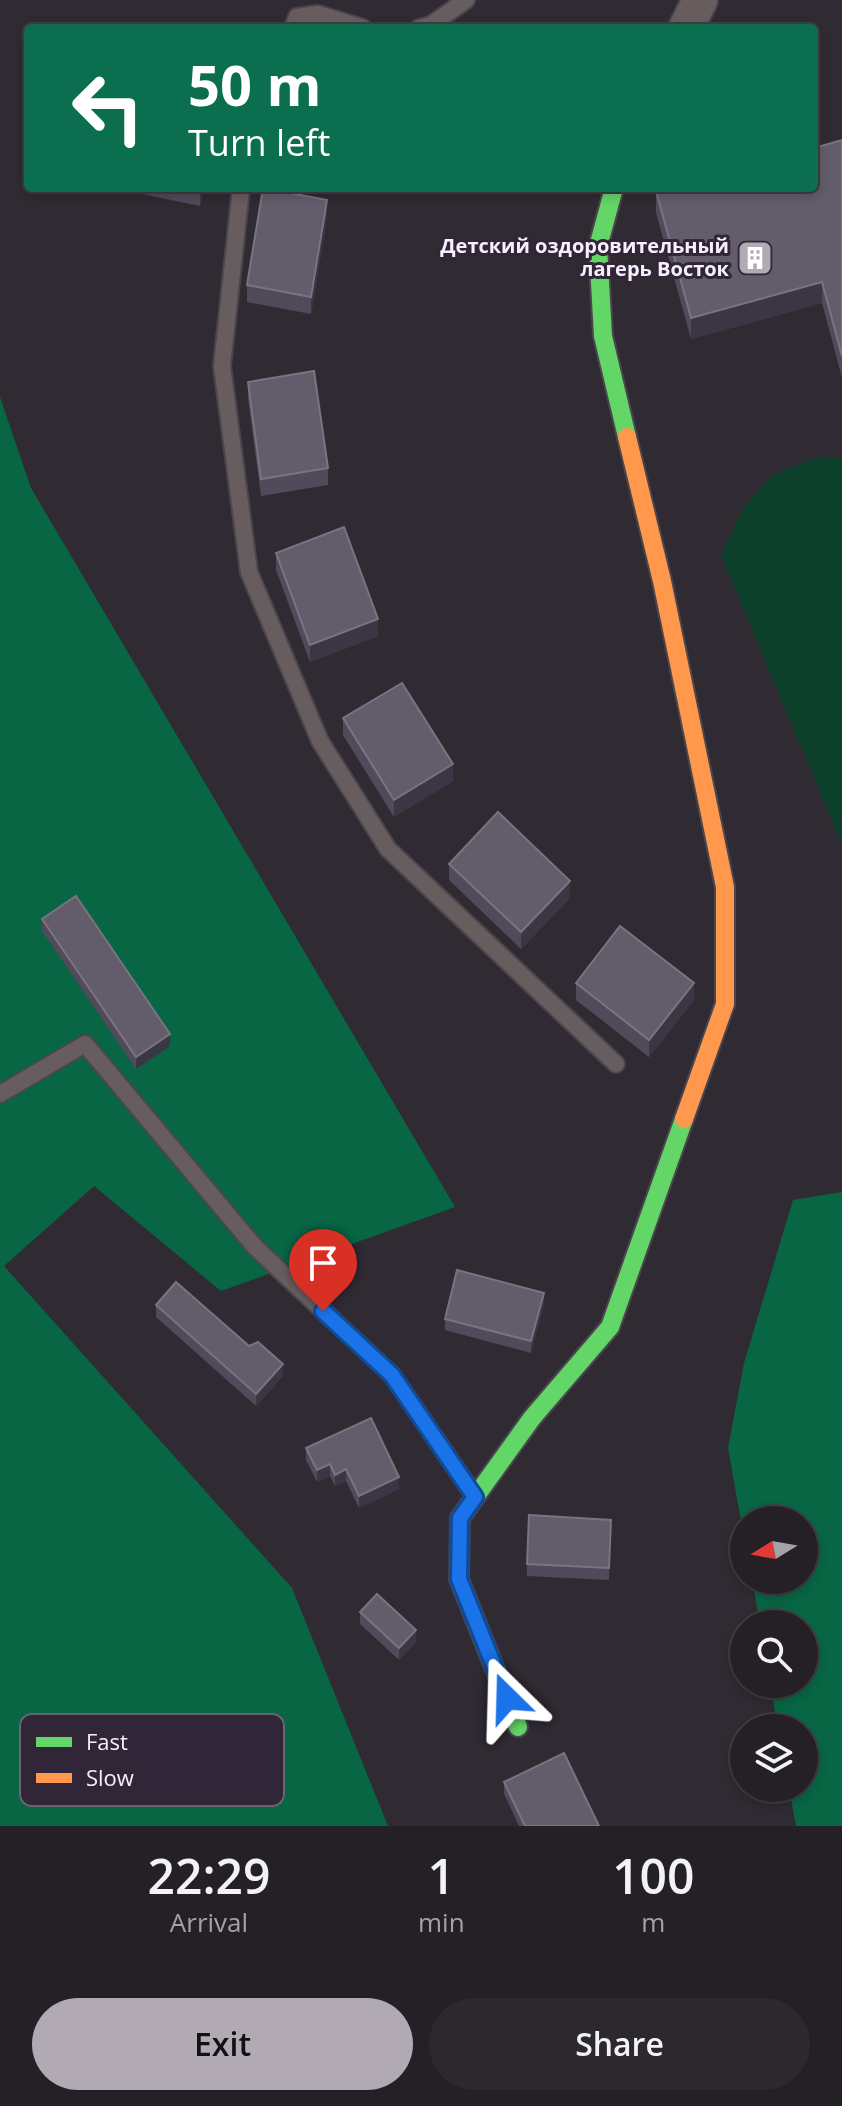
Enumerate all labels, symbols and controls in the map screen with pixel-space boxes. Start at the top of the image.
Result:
text: 50 m [188,46,322,122]
icon: left [56,56,160,160]
text: Turn left [188,118,330,167]
place label: Детский оздоровительный лагерь Восток [440,232,730,282]
building icon: Детский оздоровительный лагерь Восток [736,239,774,277]
pin [289,1229,357,1311]
icon: arrive [301,1241,345,1285]
north arrow [730,1506,818,1594]
map controls [730,1506,818,1802]
button: search [730,1610,818,1698]
position arrow [465,1656,549,1740]
legend [20,1714,284,1806]
button: layers [730,1714,818,1802]
text: Fast [86,1726,128,1756]
text: Slow [86,1762,134,1792]
text: 22:29 [148,1843,270,1908]
text: 1 [428,1843,455,1908]
text: 100 [612,1843,694,1908]
text: Arrival [170,1904,248,1940]
text: min [418,1904,465,1940]
text: m [641,1904,665,1940]
button: Exit [32,1998,413,2090]
button: Share [429,1998,810,2090]

